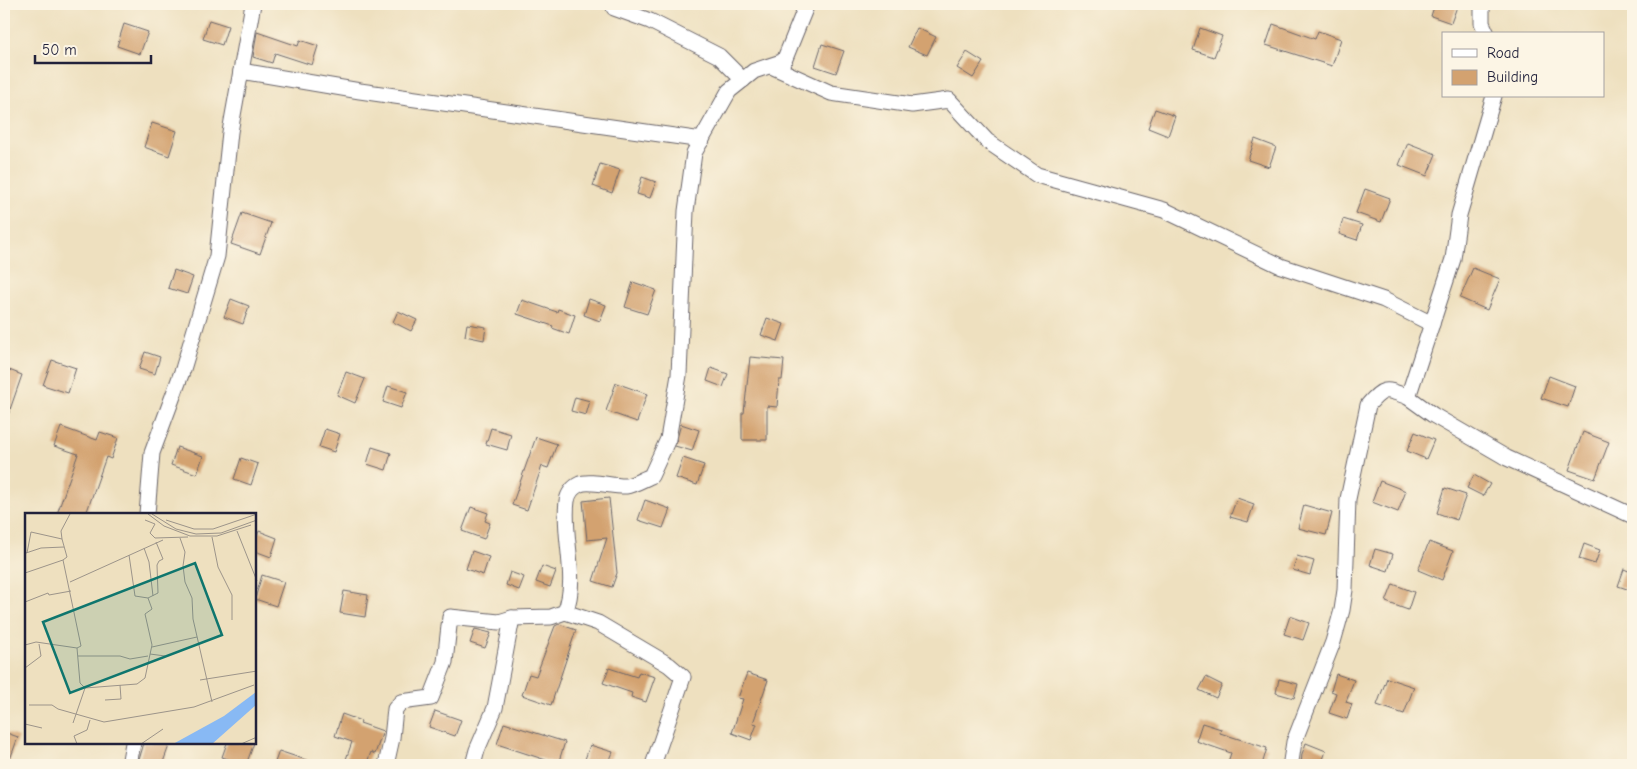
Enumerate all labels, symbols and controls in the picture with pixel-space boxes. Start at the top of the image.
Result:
scale bar [35,32,151,64]
legend [1442,32,1604,98]
text: 50 m [42,41,77,59]
text: Road [1487,44,1519,62]
text: Building [1487,68,1538,86]
inset map [25,513,256,744]

